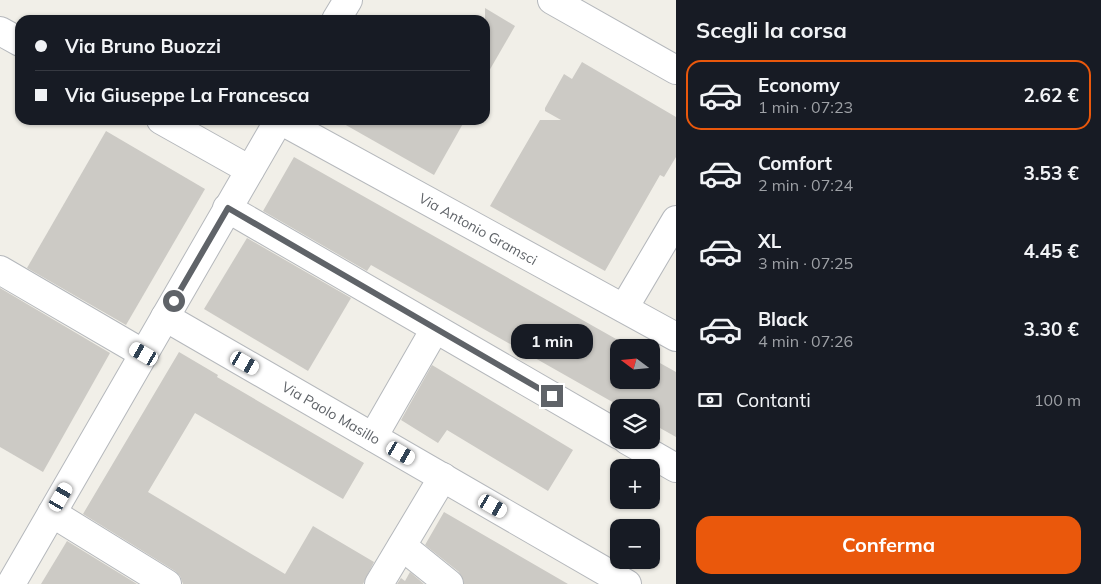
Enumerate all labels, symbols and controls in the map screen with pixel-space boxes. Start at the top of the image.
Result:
text: Scegli la corsa [696,16,847,44]
text: Via Bruno Buozzi [65,34,221,58]
icon: car [698,73,743,118]
text: Economy [758,73,840,97]
text: Via Giuseppe La Francesca [65,83,310,107]
text: 2.62 € [1023,83,1079,107]
text: 1 min · 07:23 [758,97,853,117]
icon: car [698,151,743,196]
text: Comfort [758,151,832,175]
text: 3.53 € [1023,161,1079,185]
text: 2 min · 07:24 [758,175,853,195]
street label: Via Antonio Gramsci [416,189,540,269]
icon: car [698,229,743,274]
text: XL [758,229,781,253]
text: 4.45 € [1023,239,1079,263]
text: 3 min · 07:25 [758,253,853,273]
route start [163,290,185,312]
icon: car [698,307,743,352]
text: Black [758,307,808,331]
text: 3.30 € [1023,317,1079,341]
callout: 1 min [511,324,593,358]
text: 1 min [531,331,573,351]
text: 4 min · 07:26 [758,331,853,351]
north arrow [610,339,660,389]
map controls [610,339,660,569]
car [127,340,160,368]
car [228,349,261,377]
street label: Via Paolo Masillo [279,378,383,448]
route end [541,385,563,407]
icon: cash [696,386,724,414]
text: Contanti [736,388,811,412]
text: 100 m [1034,390,1081,410]
button: layers [610,399,660,449]
car [384,439,417,467]
button: + [610,459,660,509]
car [47,480,74,514]
car [476,492,509,520]
button: Conferma [696,516,1081,574]
button: − [610,519,660,569]

